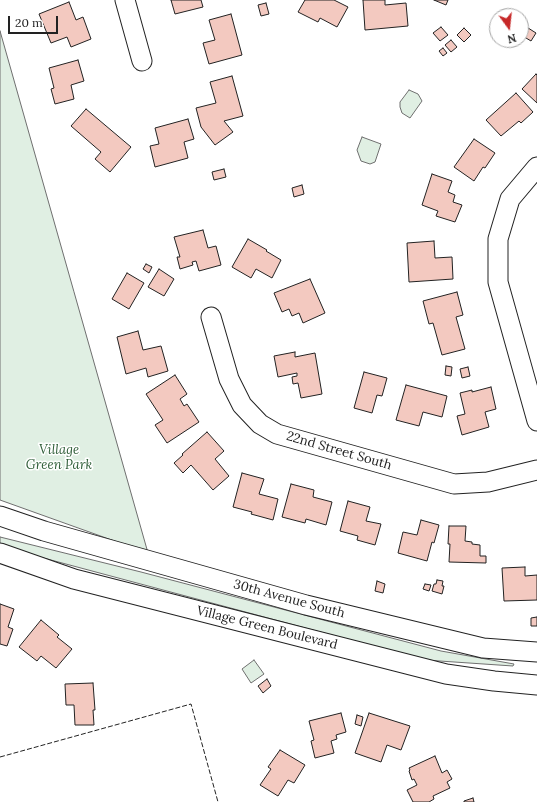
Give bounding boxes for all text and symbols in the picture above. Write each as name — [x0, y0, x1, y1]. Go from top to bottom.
scale bar — [10, 8, 60, 34]
north arrow — [489, 8, 529, 48]
text: 20 m — [15, 15, 43, 30]
text: N — [506, 31, 518, 46]
street label: 22nd Street South — [285, 428, 393, 474]
park label: Village Green Park — [26, 442, 92, 473]
street label: 30th Avenue South — [232, 577, 346, 621]
street label: Village Green Boulevard — [195, 603, 339, 653]

